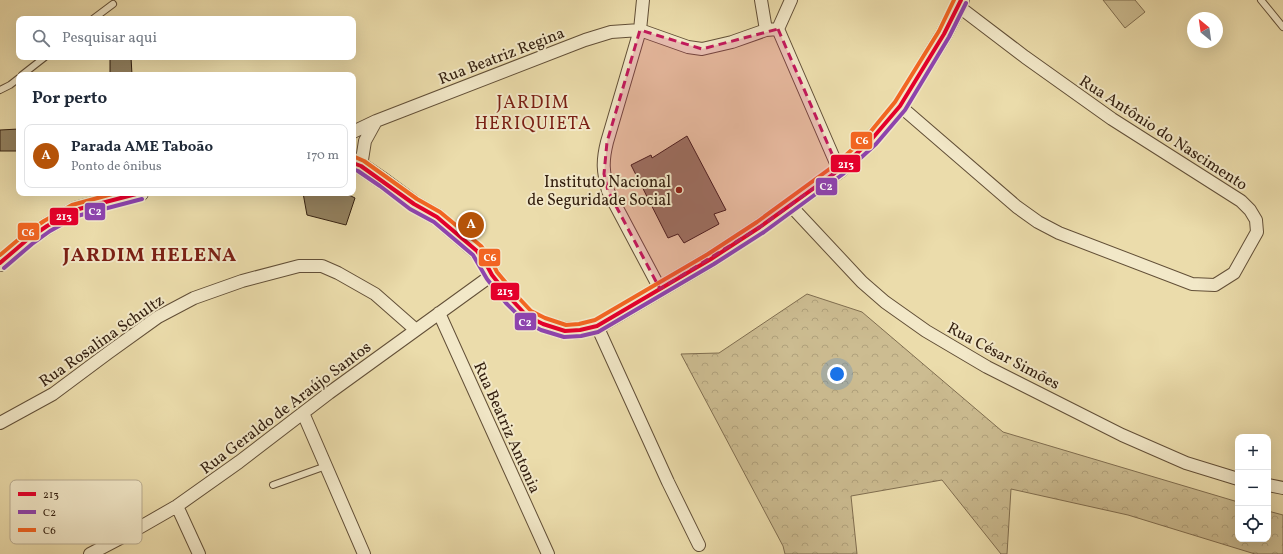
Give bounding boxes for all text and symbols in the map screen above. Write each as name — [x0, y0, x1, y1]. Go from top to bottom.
north arrow — [1187, 12, 1223, 48]
search box — [16, 16, 356, 60]
street label: Rua Beatriz Regina — [435, 23, 568, 91]
icon: search — [30, 27, 52, 49]
text: Pesquisar aqui — [62, 28, 157, 49]
street label: Rua Antônio do Nascimento — [1074, 71, 1251, 196]
text: Por perto — [32, 87, 107, 110]
district label: JARDIM HERIQUIETA — [474, 91, 592, 137]
line badge: C6 — [850, 131, 873, 150]
text: C6 — [855, 134, 869, 149]
text: Parada AME Taboão — [71, 137, 213, 158]
text: A — [41, 147, 51, 165]
text: 170 m — [306, 147, 339, 165]
line badge: 213 — [830, 154, 861, 173]
text: Ponto de ônibus — [71, 158, 162, 176]
text: 213 — [838, 158, 854, 173]
place label: Instituto Nacional de Seguridade Social — [527, 172, 671, 212]
line badge: C2 — [815, 177, 838, 196]
text: C2 — [820, 180, 833, 195]
marker: Instituto Nacional de Seguridade Social — [674, 185, 684, 195]
line badge: C2 — [84, 202, 106, 221]
text: C2 — [89, 205, 102, 220]
line badge: 213 — [49, 207, 79, 226]
text: 213 — [56, 210, 72, 225]
pin: A — [458, 210, 484, 240]
line badge: C6 — [17, 222, 40, 241]
text: C6 — [21, 226, 35, 241]
district label: JARDIM HELENA — [62, 242, 237, 270]
line badge: C6 — [478, 248, 501, 267]
text: C6 — [483, 251, 497, 266]
line badge: 213 — [490, 282, 520, 301]
text: 213 — [497, 285, 513, 300]
street label: Rua Rosalina Schultz — [35, 290, 169, 393]
line badge: C2 — [514, 312, 537, 331]
text: C2 — [519, 316, 532, 331]
street label: Rua César Simões — [943, 318, 1063, 396]
street label: Rua Geraldo de Araújo Santos — [196, 337, 376, 480]
street label: Rua Beatriz Antonia — [467, 359, 545, 497]
your location — [827, 364, 847, 384]
map controls — [1235, 434, 1271, 542]
button: + — [1235, 434, 1271, 470]
button: − — [1235, 470, 1271, 506]
legend — [10, 480, 142, 544]
text: 213 — [43, 488, 59, 503]
text: C2 — [43, 506, 56, 521]
button: locate — [1235, 506, 1271, 542]
text: C6 — [43, 524, 56, 539]

